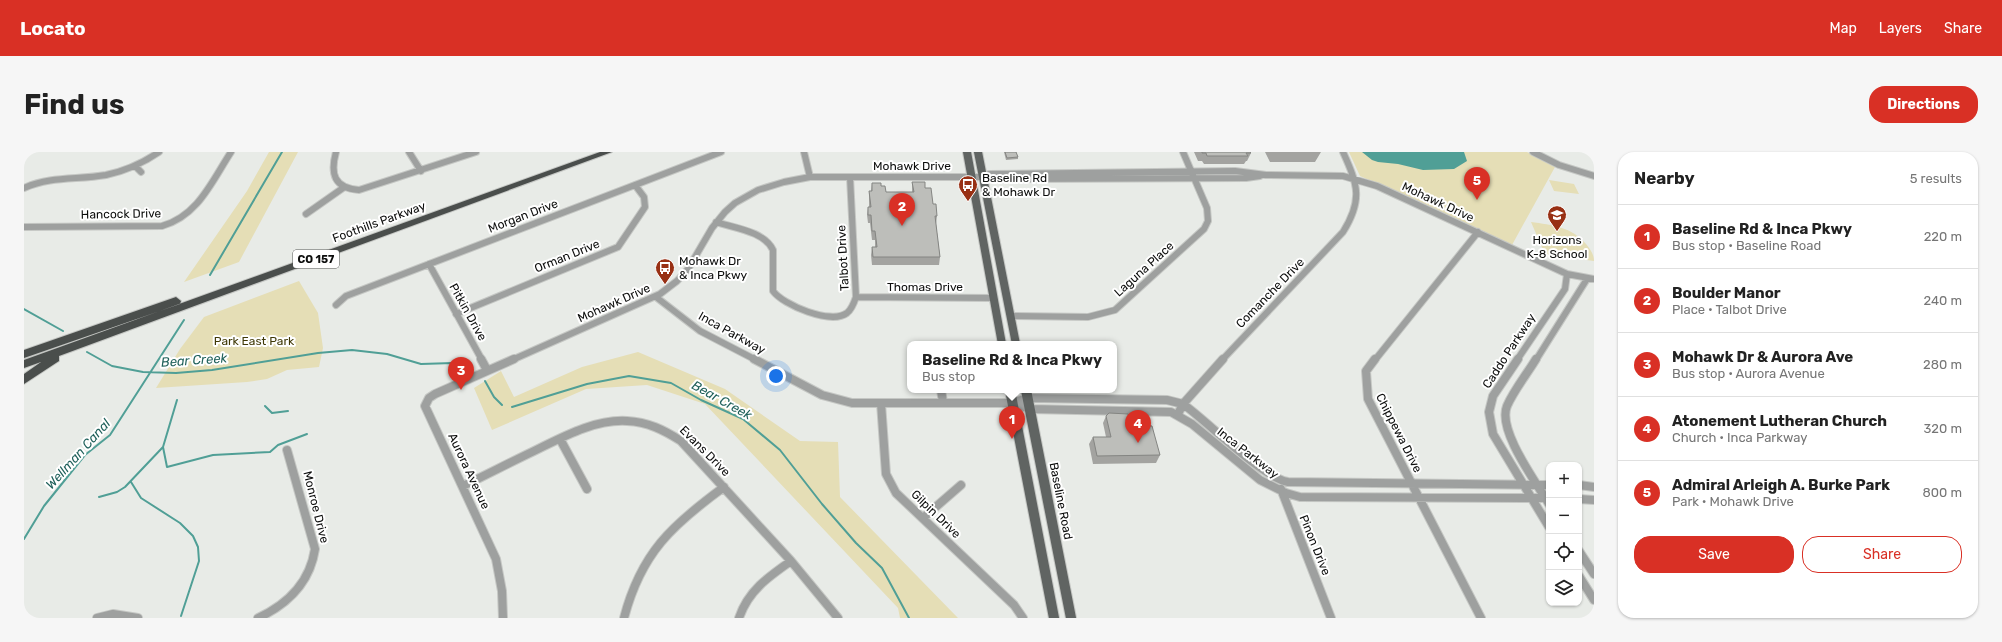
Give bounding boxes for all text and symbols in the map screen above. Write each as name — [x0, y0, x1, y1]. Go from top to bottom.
text: Locato — [20, 17, 86, 40]
text: Map — [1830, 20, 1857, 37]
text: Layers — [1879, 20, 1922, 37]
text: Share — [1944, 20, 1982, 37]
button: Directions — [1869, 86, 1978, 123]
text: Find us — [24, 88, 124, 121]
street label: Mohawk Drive — [873, 159, 951, 173]
pin: 5 — [1464, 167, 1490, 200]
text: Nearby — [1634, 168, 1695, 188]
place label: Baseline Rd & Mohawk Dr — [982, 171, 1055, 199]
text: 5 results — [1910, 171, 1962, 186]
bus stop icon: Baseline Rd & Mohawk Dr — [957, 174, 979, 202]
street label: Mohawk Drive — [1400, 179, 1476, 225]
pin: 2 — [889, 193, 915, 226]
street label: Morgan Drive — [486, 196, 560, 236]
street label: Foothills Parkway — [331, 199, 428, 245]
school or university icon: Horizons K-8 School — [1546, 204, 1568, 232]
street label: Hancock Drive — [81, 206, 162, 222]
text: Baseline Rd & Inca Pkwy — [1672, 220, 1852, 238]
street label: Talbot Drive — [834, 224, 852, 291]
text: 1 — [1644, 229, 1650, 244]
text: 220 m — [1924, 229, 1962, 244]
place label: Horizons K-8 School — [1527, 233, 1588, 261]
street label: Orman Drive — [532, 236, 602, 275]
street label: Laguna Place — [1111, 238, 1177, 299]
text: Bus stop · Baseline Road — [1672, 238, 1821, 253]
road number: CO 157 — [293, 250, 339, 268]
place label: Mohawk Dr & Inca Pkwy — [679, 254, 748, 282]
street label: Comanche Drive — [1233, 255, 1307, 331]
bus stop icon: Mohawk Dr & Inca Pkwy — [654, 257, 676, 285]
street label: Thomas Drive — [887, 280, 963, 294]
street label: Pitkin Drive — [446, 281, 490, 343]
street label: Mohawk Drive — [576, 281, 653, 325]
text: Boulder Manor — [1672, 284, 1781, 302]
text: 2 — [1643, 293, 1651, 308]
text: 240 m — [1923, 293, 1962, 308]
text: Place · Talbot Drive — [1672, 302, 1787, 317]
street label: Inca Parkway — [696, 309, 768, 357]
street label: Caddo Parkway — [1480, 311, 1539, 391]
park label: Park East Park — [214, 334, 295, 348]
popup — [907, 341, 1117, 393]
text: Mohawk Dr & Aurora Ave — [1672, 348, 1853, 366]
water label: Bear Creek — [160, 350, 228, 370]
text: Baseline Rd & Inca Pkwy — [922, 351, 1102, 369]
pin: 3 — [448, 357, 474, 390]
text: 3 — [1643, 357, 1651, 372]
text: 280 m — [1923, 357, 1962, 372]
your location — [766, 366, 786, 386]
text: Bus stop · Aurora Avenue — [1672, 366, 1825, 381]
text: Bus stop — [922, 369, 975, 384]
water label: Bear Creek — [689, 377, 755, 423]
street label: Chippewa Drive — [1373, 391, 1425, 475]
pin: 1 — [999, 406, 1025, 439]
pin: 4 — [1125, 410, 1151, 443]
text: Atonement Lutheran Church — [1672, 412, 1887, 430]
water label: Wellman Canal — [43, 415, 114, 492]
text: 4 — [1643, 421, 1651, 436]
text: 320 m — [1924, 421, 1962, 436]
street label: Evans Drive — [677, 423, 733, 479]
street label: Inca Parkway — [1214, 425, 1282, 482]
text: Church · Inca Parkway — [1672, 430, 1807, 445]
street label: Aurora Avenue — [445, 431, 493, 511]
street label: Baseline Road — [1047, 461, 1075, 541]
map controls — [1546, 462, 1582, 606]
button: + — [1546, 462, 1582, 498]
street label: Monroe Drive — [300, 470, 332, 545]
text: Admiral Arleigh A. Burke Park — [1672, 476, 1890, 494]
text: 5 — [1643, 485, 1651, 500]
text: 800 m — [1922, 485, 1962, 500]
street label: Gilpin Drive — [908, 487, 964, 541]
text: Park · Mohawk Drive — [1672, 494, 1794, 509]
button: − — [1546, 498, 1582, 534]
street label: Pinon Drive — [1297, 513, 1334, 577]
button: locate — [1546, 534, 1582, 570]
button: Save — [1634, 536, 1794, 573]
button: Share — [1802, 536, 1962, 573]
button: layers — [1546, 570, 1582, 606]

